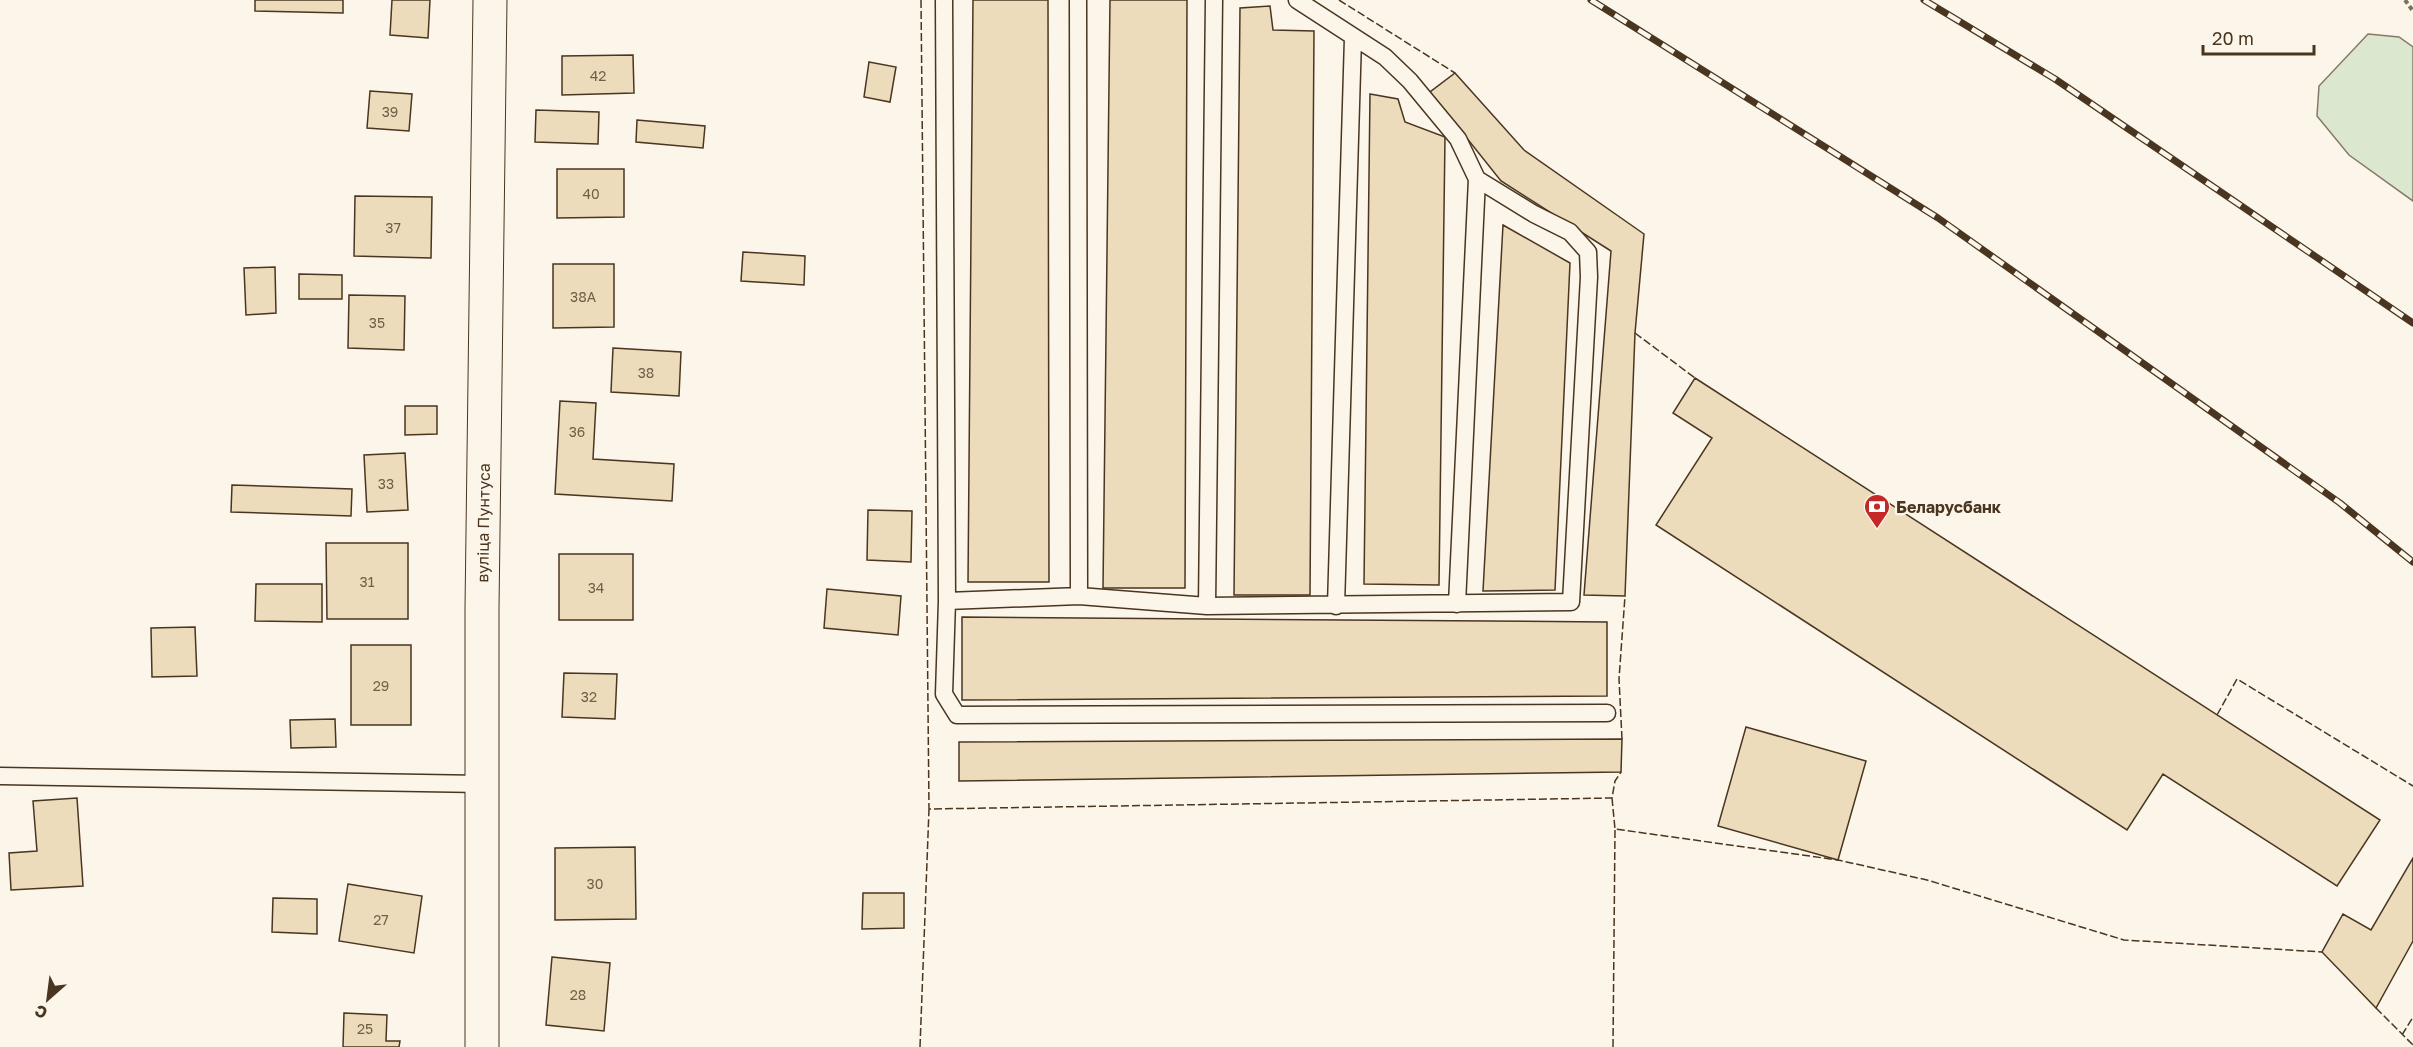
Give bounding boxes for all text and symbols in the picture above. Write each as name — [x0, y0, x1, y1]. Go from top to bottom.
scale bar — [2203, 18, 2314, 56]
text: 20 m — [2212, 27, 2254, 49]
house number: 42 — [590, 67, 606, 84]
house number: 39 — [382, 103, 398, 120]
house number: 40 — [582, 185, 600, 202]
house number: 37 — [385, 219, 401, 236]
house number: 38А — [570, 288, 597, 305]
house number: 35 — [369, 314, 385, 331]
house number: 38 — [638, 364, 654, 381]
house number: 36 — [569, 423, 585, 440]
street label: вуліца Пунтуса — [472, 463, 494, 583]
house number: 33 — [378, 475, 394, 492]
bank icon: Беларусбанк — [1862, 492, 1892, 530]
place label: Беларусбанк — [1896, 497, 2002, 517]
house number: 31 — [360, 573, 375, 590]
house number: 34 — [588, 579, 604, 596]
house number: 29 — [373, 677, 389, 694]
house number: 32 — [581, 688, 597, 705]
house number: 30 — [587, 875, 603, 892]
house number: 27 — [373, 911, 389, 928]
north arrow — [18, 969, 78, 1029]
house number: 28 — [570, 986, 586, 1003]
text: С — [31, 1001, 51, 1024]
house number: 25 — [357, 1020, 373, 1037]

